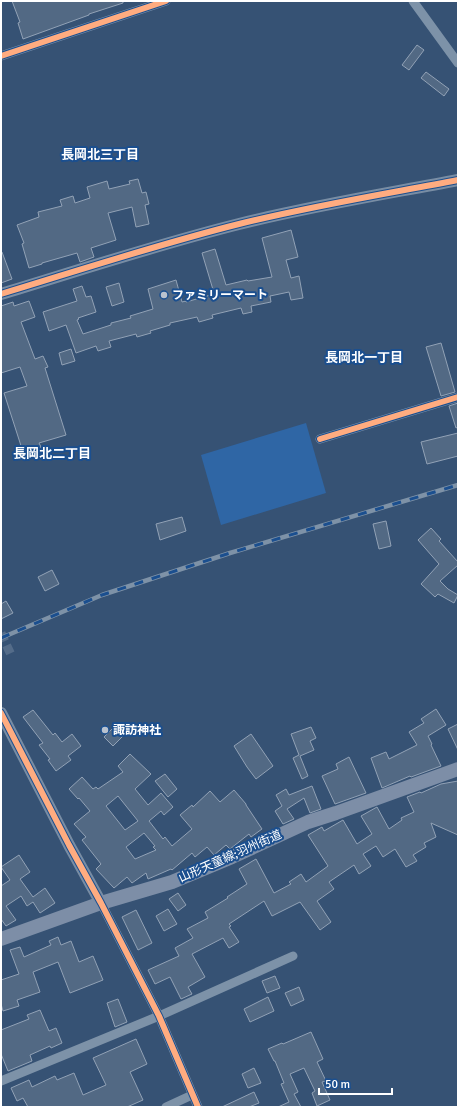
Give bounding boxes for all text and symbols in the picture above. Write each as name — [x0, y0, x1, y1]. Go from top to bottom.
district label: 長岡北三丁目 — [61, 147, 139, 163]
place label: ファミリーマート — [172, 288, 268, 303]
marker: ファミリーマート — [159, 290, 169, 300]
district label: 長岡北一丁目 — [325, 350, 403, 366]
district label: 長岡北二丁目 — [13, 446, 91, 462]
place label: 諏訪神社 — [113, 723, 161, 738]
marker: 諏訪神社 — [100, 725, 110, 735]
street label: 山形天童線;羽州街道 — [176, 827, 284, 886]
scale bar — [319, 1070, 392, 1096]
text: 50 m — [325, 1077, 350, 1092]

